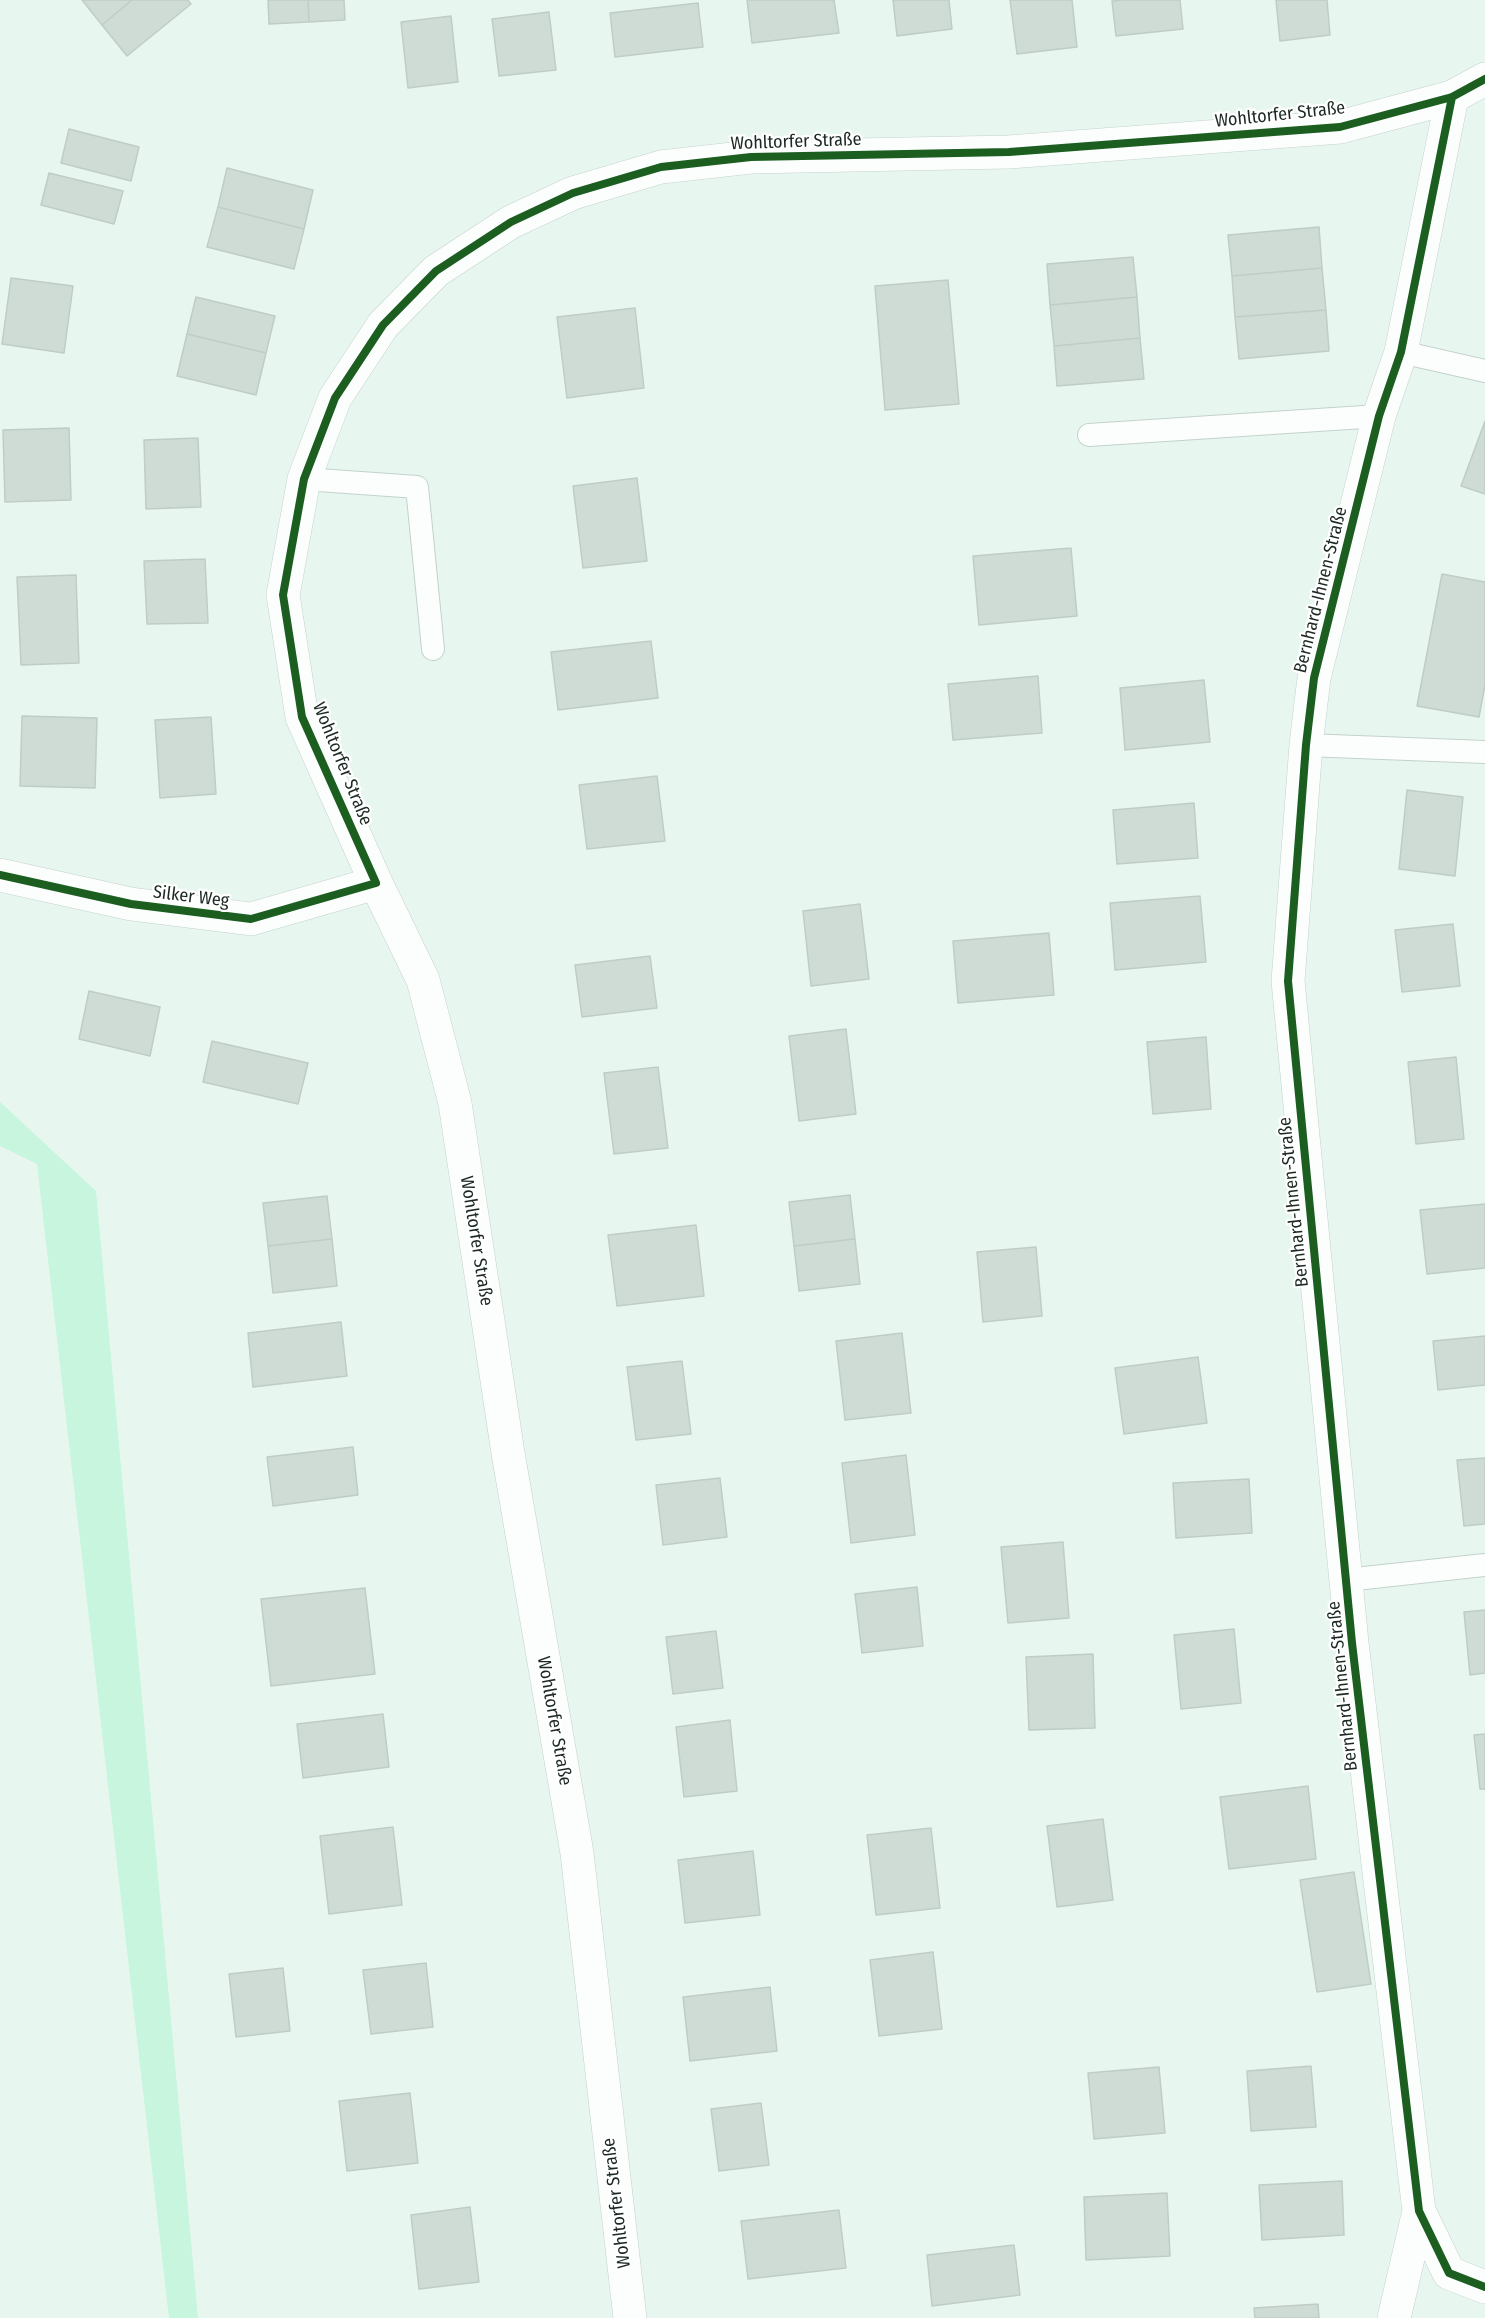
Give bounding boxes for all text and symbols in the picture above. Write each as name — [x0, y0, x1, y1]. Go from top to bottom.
street label: Wohltorfer Straße — [1214, 97, 1346, 133]
street label: Wohltorfer Straße — [730, 129, 862, 155]
street label: Bernhard-Ihnen-Straße — [1290, 505, 1352, 675]
street label: Wohltorfer Straße — [307, 699, 377, 829]
street label: Silker Weg — [152, 882, 230, 912]
street label: Bernhard-Ihnen-Straße — [1274, 1116, 1314, 1288]
street label: Wohltorfer Straße — [455, 1175, 497, 1307]
street label: Bernhard-Ihnen-Straße — [1323, 1600, 1363, 1772]
street label: Wohltorfer Straße — [532, 1655, 576, 1787]
street label: Wohltorfer Straße — [598, 2137, 636, 2269]

